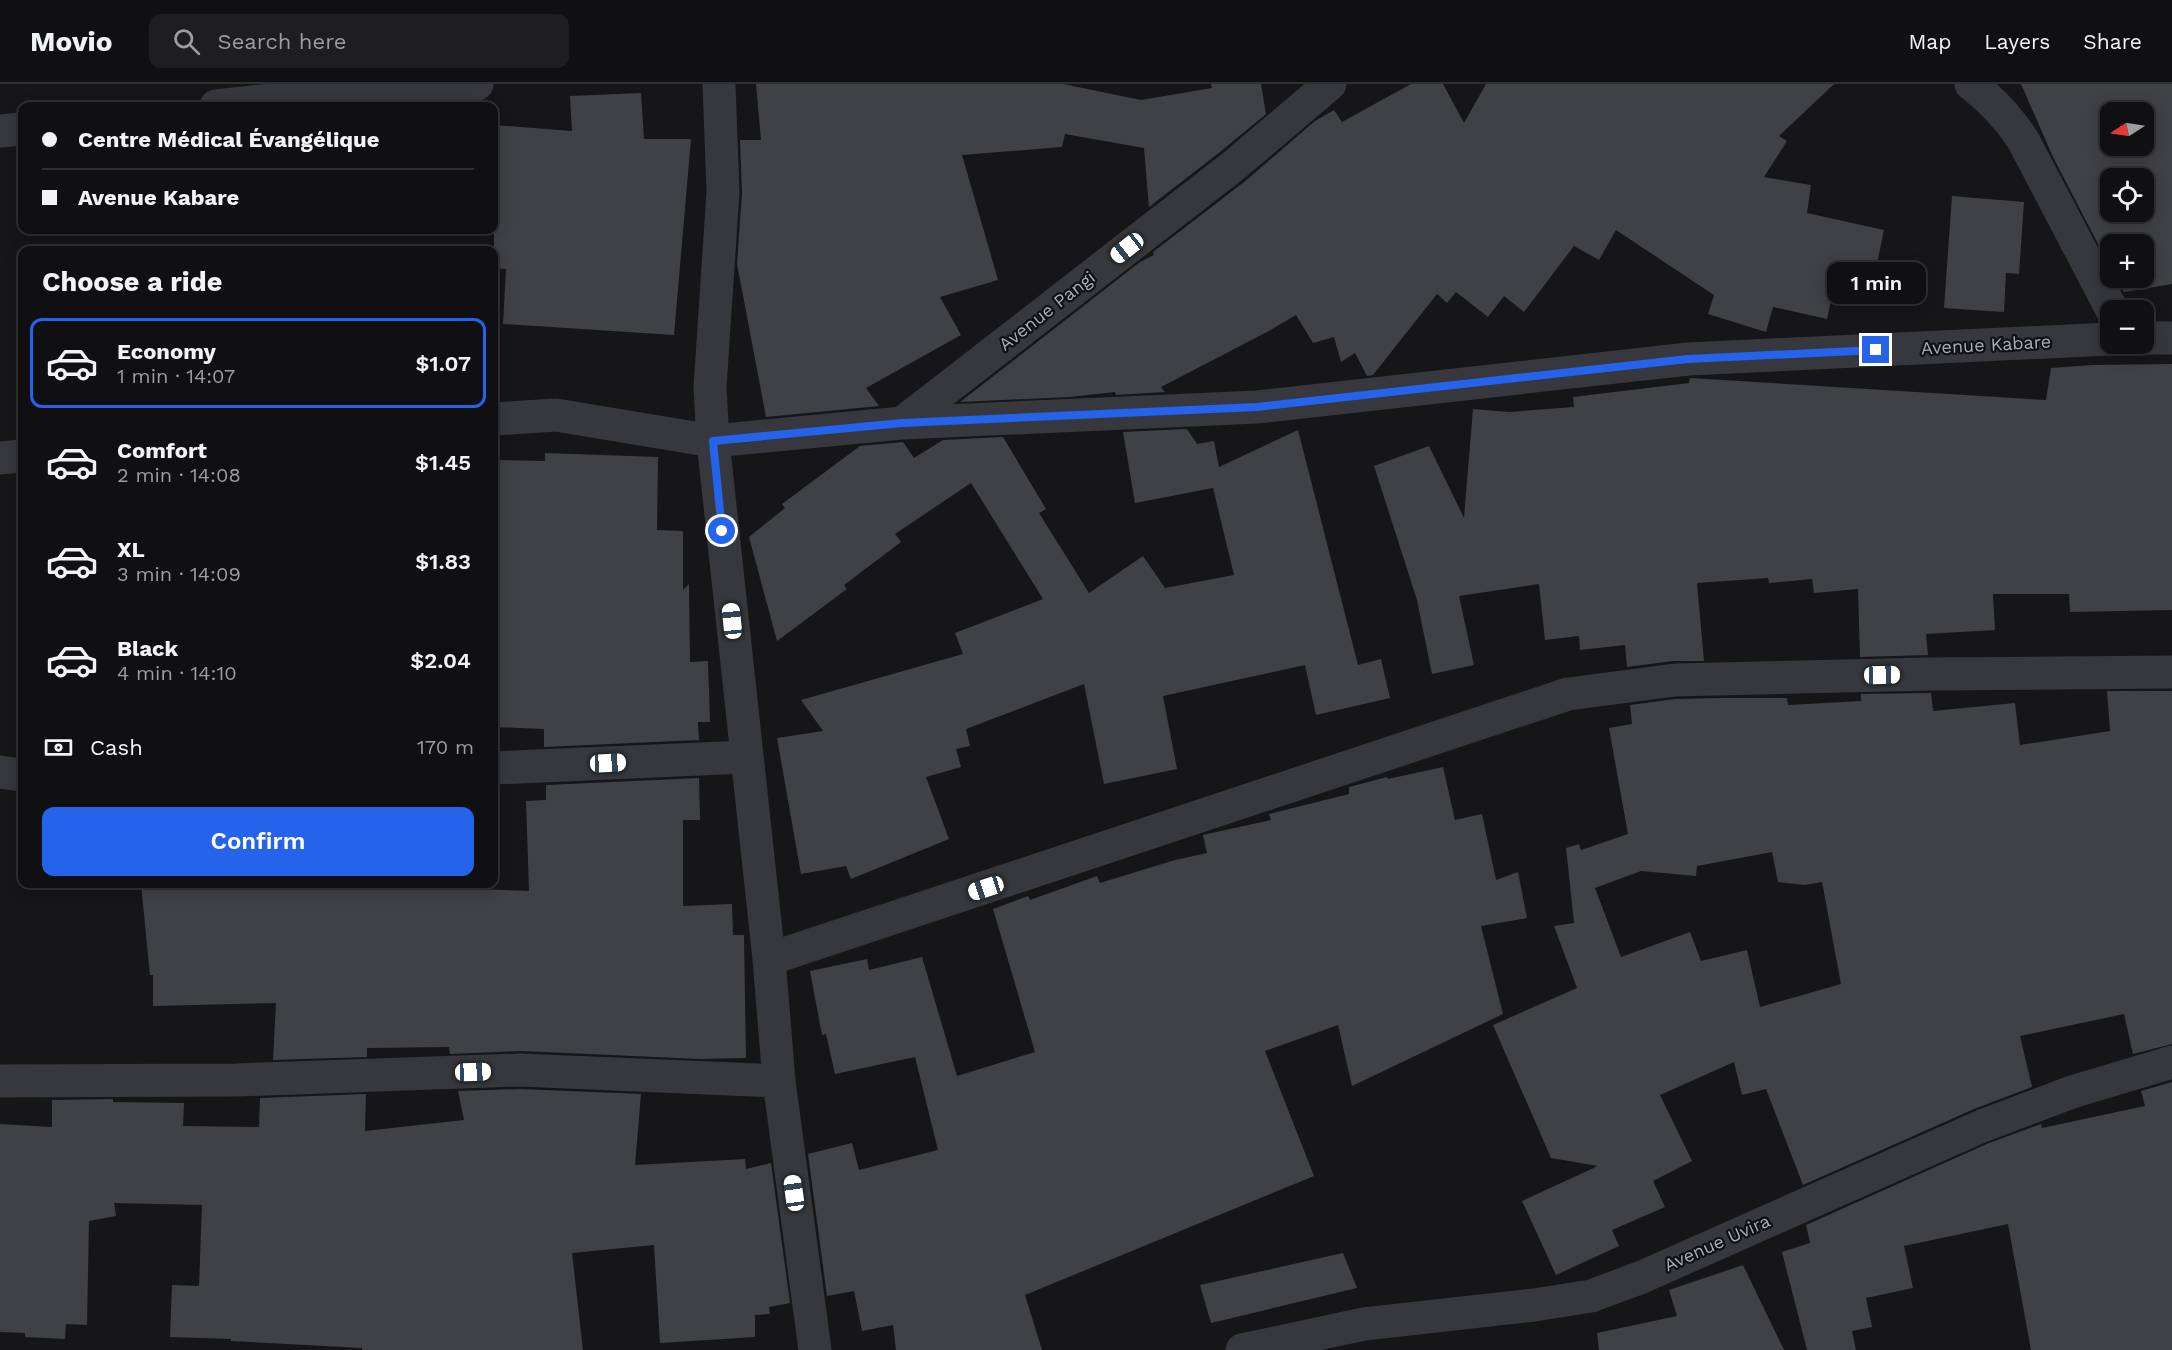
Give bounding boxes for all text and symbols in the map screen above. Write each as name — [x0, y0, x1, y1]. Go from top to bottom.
search box — [149, 14, 569, 68]
text: Movio — [30, 25, 113, 58]
icon: search — [170, 25, 203, 58]
text: Search here — [218, 29, 347, 54]
text: Map — [1908, 29, 1951, 54]
text: Layers — [1984, 29, 2050, 54]
text: Share — [2083, 29, 2142, 54]
north arrow — [2100, 102, 2154, 156]
map controls — [2100, 102, 2154, 354]
text: Centre Médical Évangélique — [78, 127, 379, 152]
button: locate — [2100, 168, 2154, 222]
text: Avenue Kabare — [78, 185, 239, 210]
car — [1107, 230, 1147, 266]
button: + — [2100, 234, 2154, 288]
callout: 1 min — [1826, 263, 1926, 305]
text: Choose a ride — [42, 266, 222, 298]
street label: Avenue Pangi — [994, 266, 1099, 355]
text: 1 min — [1851, 271, 1902, 295]
button: − — [2100, 300, 2154, 354]
street label: Avenue Kabare — [1920, 331, 2052, 358]
icon: car — [45, 336, 99, 390]
route end — [1862, 336, 1889, 363]
text: Economy — [117, 339, 216, 364]
text: $1.07 — [416, 351, 471, 376]
text: 1 min · 14:07 — [117, 364, 235, 388]
icon: car — [45, 435, 99, 489]
text: Comfort — [117, 438, 207, 463]
text: $1.45 — [415, 450, 471, 475]
text: 2 min · 14:08 — [117, 463, 241, 487]
route start — [708, 517, 735, 544]
icon: car — [45, 534, 99, 588]
text: XL — [117, 537, 145, 562]
text: $1.83 — [415, 549, 471, 574]
text: 3 min · 14:09 — [117, 562, 241, 586]
car — [721, 602, 743, 640]
icon: car — [45, 633, 99, 687]
text: Black — [117, 636, 178, 661]
text: $2.04 — [410, 648, 471, 673]
text: 4 min · 14:10 — [117, 661, 237, 685]
car — [1864, 666, 1900, 684]
icon: cash — [42, 731, 75, 764]
text: Cash — [90, 735, 143, 760]
text: 170 m — [417, 735, 474, 759]
car — [590, 753, 626, 773]
button: Confirm — [42, 807, 474, 876]
car — [966, 874, 1006, 902]
car — [455, 1062, 491, 1082]
car — [783, 1174, 805, 1212]
street label: Avenue Uvira — [1660, 1210, 1773, 1275]

